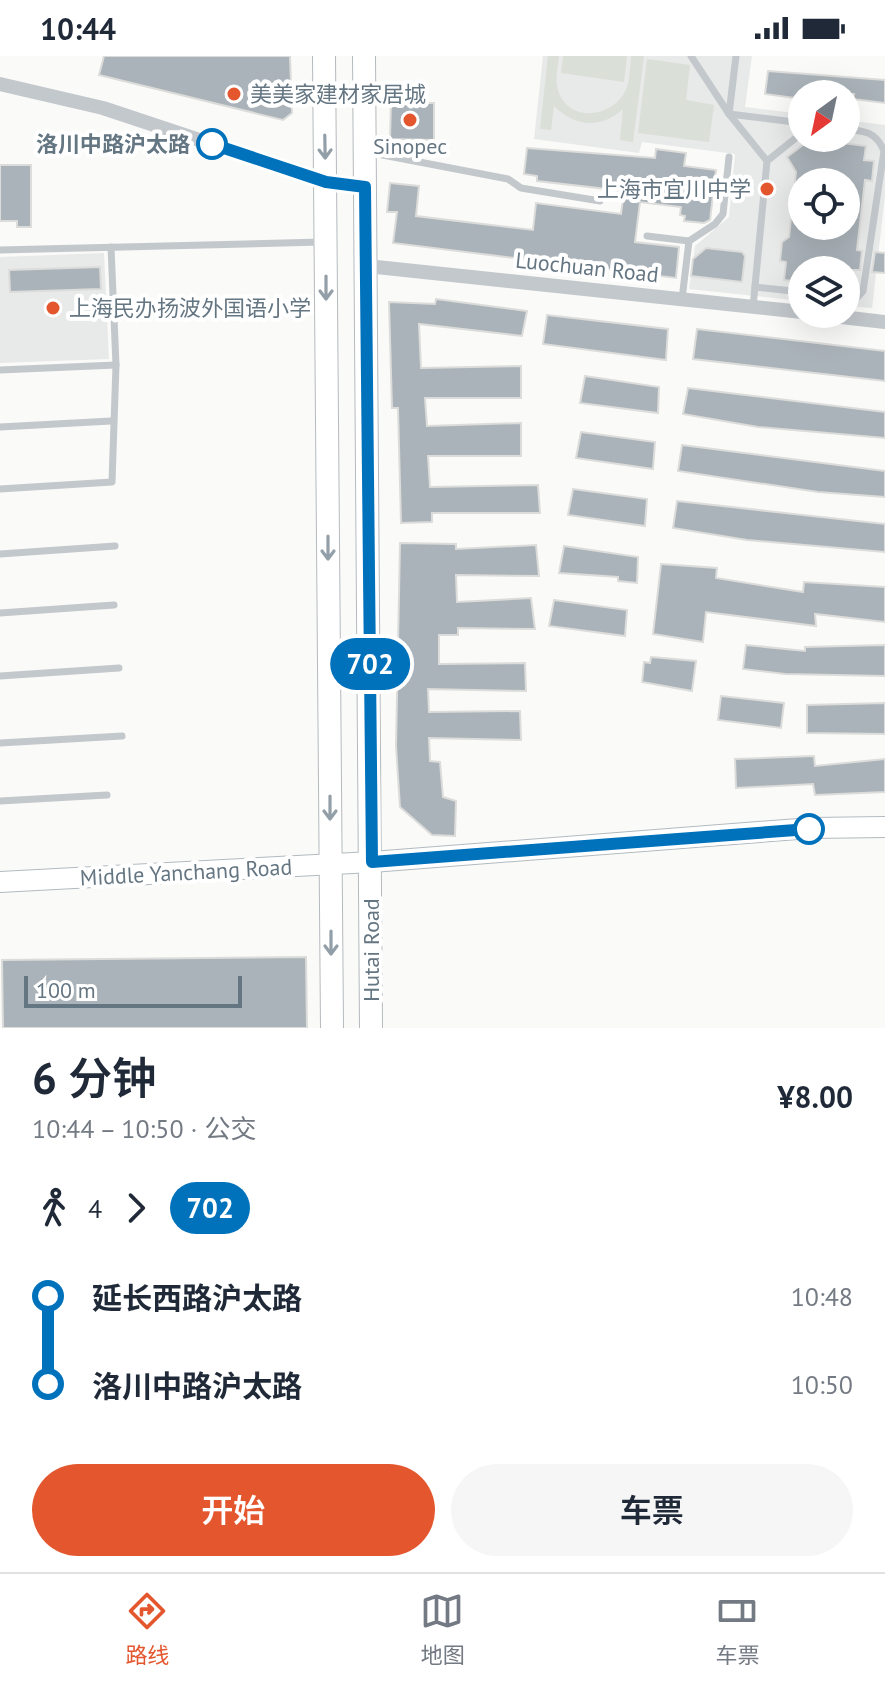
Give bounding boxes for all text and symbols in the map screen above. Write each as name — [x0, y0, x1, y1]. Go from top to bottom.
text: 10:44 — [40, 9, 116, 48]
place label: 美美家建材家居城 — [250, 80, 426, 108]
north arrow — [788, 80, 860, 152]
map controls — [788, 80, 860, 328]
marker: 美美家建材家居城 — [225, 85, 243, 103]
marker: Sinopec — [401, 111, 419, 129]
marker: 洛川中路沪太路 — [197, 129, 227, 159]
place label: 洛川中路沪太路 — [36, 130, 190, 158]
place label: Sinopec — [373, 132, 447, 160]
one-way arrow — [318, 133, 333, 160]
button: locate — [788, 168, 860, 240]
place label: 上海市宜川中学 — [597, 175, 751, 203]
marker: 上海市宜川中学 — [758, 180, 776, 198]
street label: Luochuan Road — [514, 246, 660, 288]
button: layers — [788, 256, 860, 328]
one-way arrow — [318, 274, 334, 301]
place label: 上海民办扬波外国语小学 — [69, 294, 311, 322]
marker: 上海民办扬波外国语小学 — [44, 299, 62, 317]
one-way arrow — [320, 534, 336, 561]
line badge: 702 — [324, 638, 416, 690]
text: 702 — [346, 645, 394, 682]
one-way arrow — [322, 794, 338, 821]
unlabelled marker — [794, 814, 824, 844]
street label: Middle Yanchang Road — [79, 852, 293, 892]
street label: Hutai Road — [357, 898, 385, 1002]
one-way arrow — [323, 929, 339, 956]
scale bar — [24, 972, 242, 1008]
text: 100 m — [36, 976, 96, 1004]
text: 6 分钟 — [32, 1049, 156, 1106]
text: ¥8.00 — [778, 1077, 853, 1116]
text: 10:44 – 10:50 · 公交 — [32, 1112, 256, 1145]
icon: walk — [32, 1186, 76, 1230]
icon: forward — [114, 1186, 158, 1230]
text: 702 — [186, 1189, 234, 1226]
text: 4 — [88, 1192, 102, 1225]
text: 延长西路沪太路 — [92, 1278, 302, 1317]
text: 10:48 — [791, 1280, 853, 1313]
text: 洛川中路沪太路 — [92, 1366, 302, 1405]
text: 10:50 — [791, 1368, 853, 1401]
button: 开始 — [32, 1464, 435, 1556]
button: 车票 — [451, 1464, 853, 1556]
tab: 路线 — [125, 1589, 170, 1669]
tab: 地图 — [420, 1589, 465, 1669]
tab: 车票 — [715, 1589, 760, 1669]

